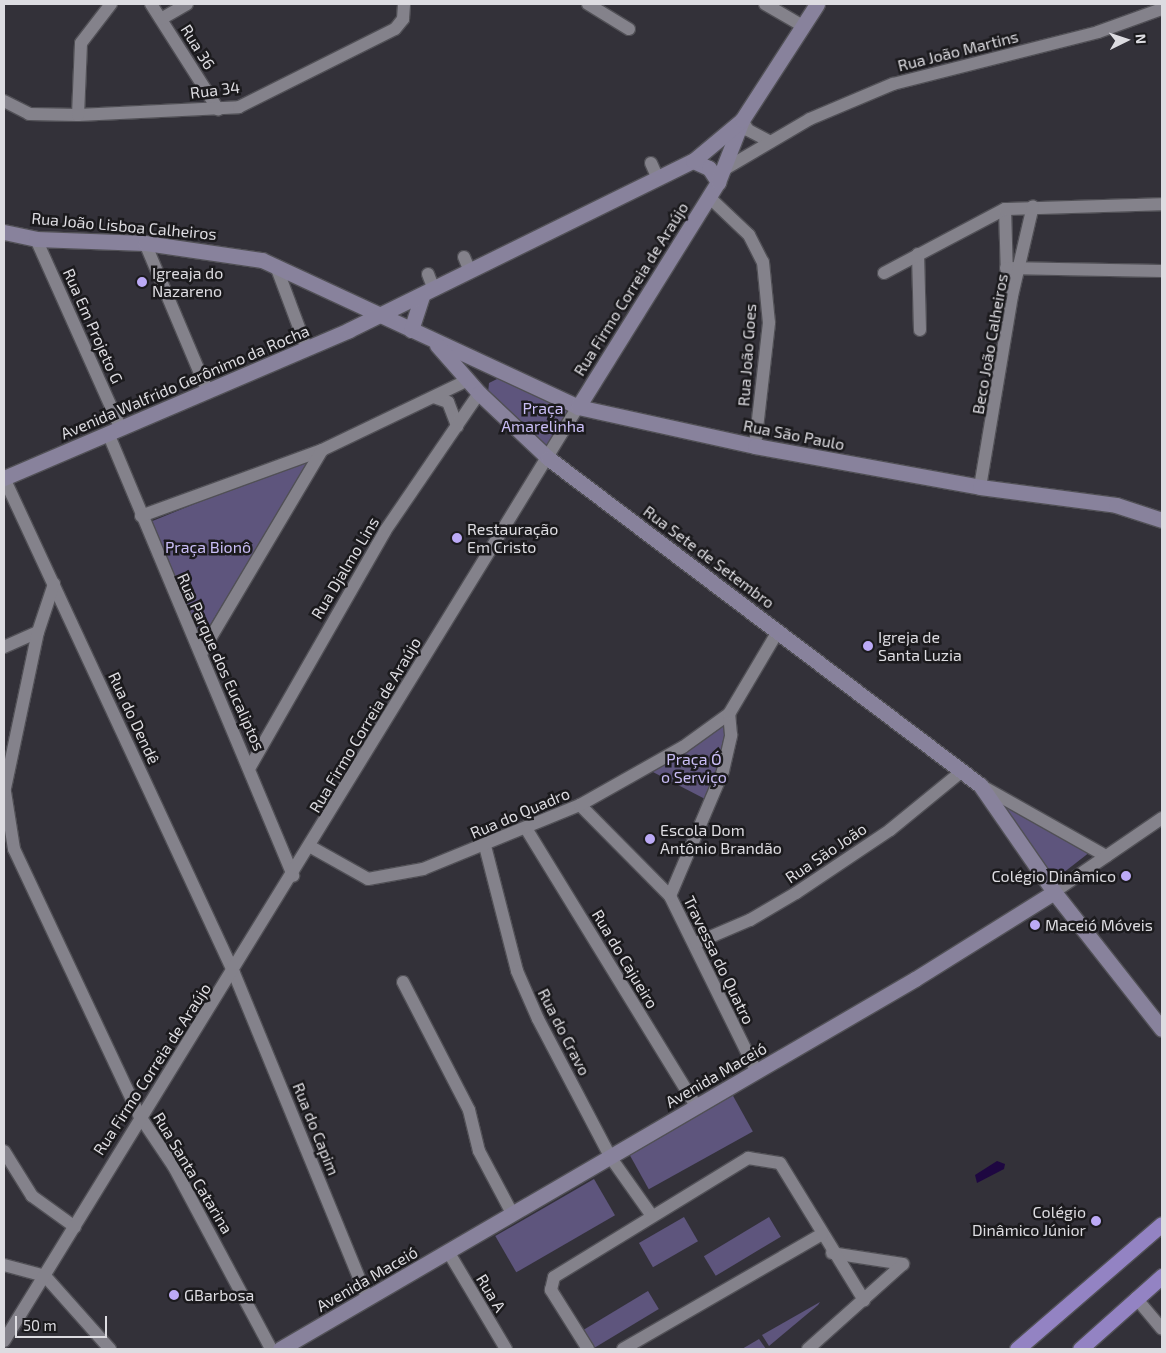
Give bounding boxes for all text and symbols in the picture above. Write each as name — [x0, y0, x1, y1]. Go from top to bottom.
north arrow — [1101, 15, 1151, 65]
street label: Rua 36 — [177, 21, 219, 73]
street label: Rua João Martins — [895, 27, 1021, 75]
text: N — [1133, 33, 1150, 45]
street label: Rua 34 — [189, 77, 241, 103]
street label: Rua Firmo Correia de Araújo — [569, 198, 693, 380]
street label: Rua João Lisboa Calheiros — [30, 208, 218, 244]
place label: Igreaja do Nazareno — [152, 263, 223, 301]
street label: Rua Em Projeto G — [59, 265, 127, 387]
street label: Beco João Calheiros — [968, 272, 1012, 416]
marker: Igreaja do Nazareno — [136, 276, 148, 288]
street label: Rua João Goes — [734, 303, 760, 407]
street label: Avenida Walfrido Gerônimo da Rocha — [58, 321, 312, 443]
park label: Praça Amarelinha — [501, 398, 585, 436]
street label: Rua São Paulo — [742, 416, 846, 454]
street label: Rua Sete de Setembro — [640, 501, 778, 613]
street label: Rua Djalmo Lins — [307, 513, 383, 623]
place label: Restauração Em Cristo — [467, 519, 558, 557]
marker: Restauração Em Cristo — [451, 532, 463, 544]
park label: Praça Bionô — [165, 537, 251, 557]
street label: Rua Parque dos Eucaliptos — [173, 570, 269, 754]
place label: Igreja de Santa Luzia — [878, 627, 962, 665]
street label: Rua Firmo Correia de Araújo — [305, 634, 425, 816]
marker: Igreja de Santa Luzia — [862, 640, 874, 652]
street label: Rua do Dendê — [104, 669, 164, 767]
park label: Praça Ó o Serviço — [661, 749, 727, 787]
street label: Rua do Quadro — [467, 783, 573, 843]
street label: Rua São João — [782, 819, 870, 887]
place label: Escola Dom Antônio Brandão — [660, 820, 782, 858]
marker: Escola Dom Antônio Brandão — [644, 833, 656, 845]
place label: Colégio Dinâmico — [991, 866, 1116, 886]
marker: Colégio Dinâmico — [1120, 870, 1132, 882]
street label: Travessa do Quatro — [680, 893, 758, 1027]
street label: Rua do Cajueiro — [588, 906, 662, 1012]
place label: Maceió Móveis — [1045, 915, 1153, 935]
marker: Maceió Móveis — [1029, 919, 1041, 931]
street label: Rua Firmo Correia de Araújo — [89, 979, 215, 1159]
street label: Rua do Cravo — [534, 985, 594, 1079]
street label: Avenida Maceió — [662, 1038, 770, 1112]
street label: Rua do Capim — [289, 1080, 343, 1178]
street label: Rua Santa Catarina — [149, 1109, 237, 1237]
place label: Colégio Dinâmico Júnior — [972, 1202, 1086, 1240]
marker: Colégio Dinâmico Júnior — [1090, 1215, 1102, 1227]
street label: Avenida Maceió — [313, 1242, 421, 1316]
street label: Rua A — [472, 1270, 510, 1316]
place label: GBarbosa — [184, 1285, 254, 1305]
marker: GBarbosa — [168, 1289, 180, 1301]
scale bar — [18, 1306, 110, 1338]
text: 50 m — [23, 1316, 57, 1334]

